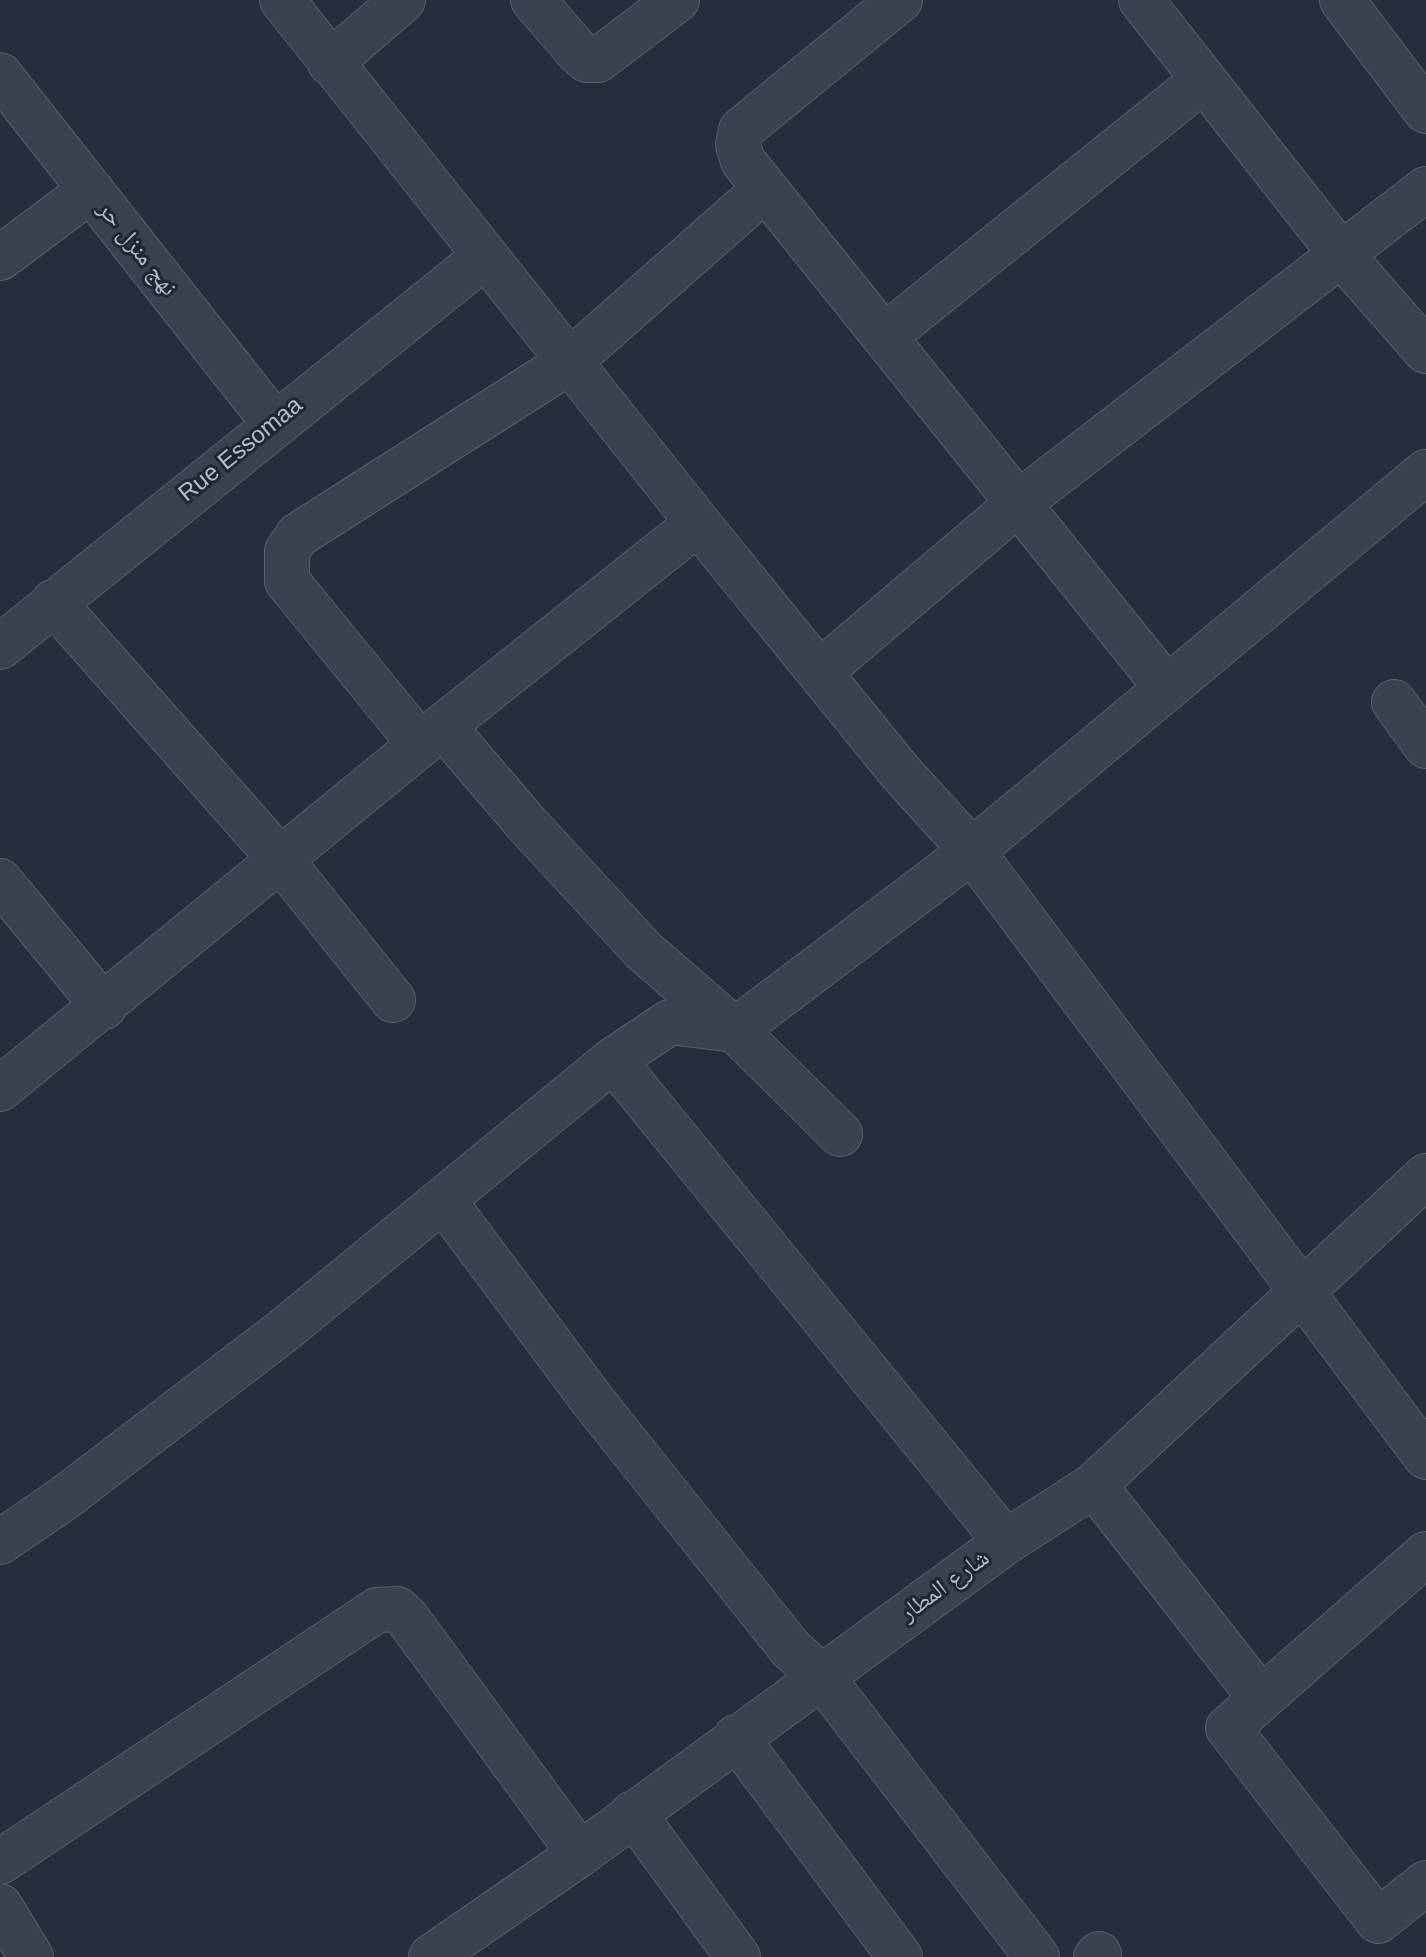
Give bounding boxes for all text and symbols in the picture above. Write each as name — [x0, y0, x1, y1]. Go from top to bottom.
street label: نهج منزل حر — [91, 196, 183, 302]
street label: Rue Essomaa — [173, 391, 309, 509]
street label: شارع المطار — [895, 1544, 995, 1628]

